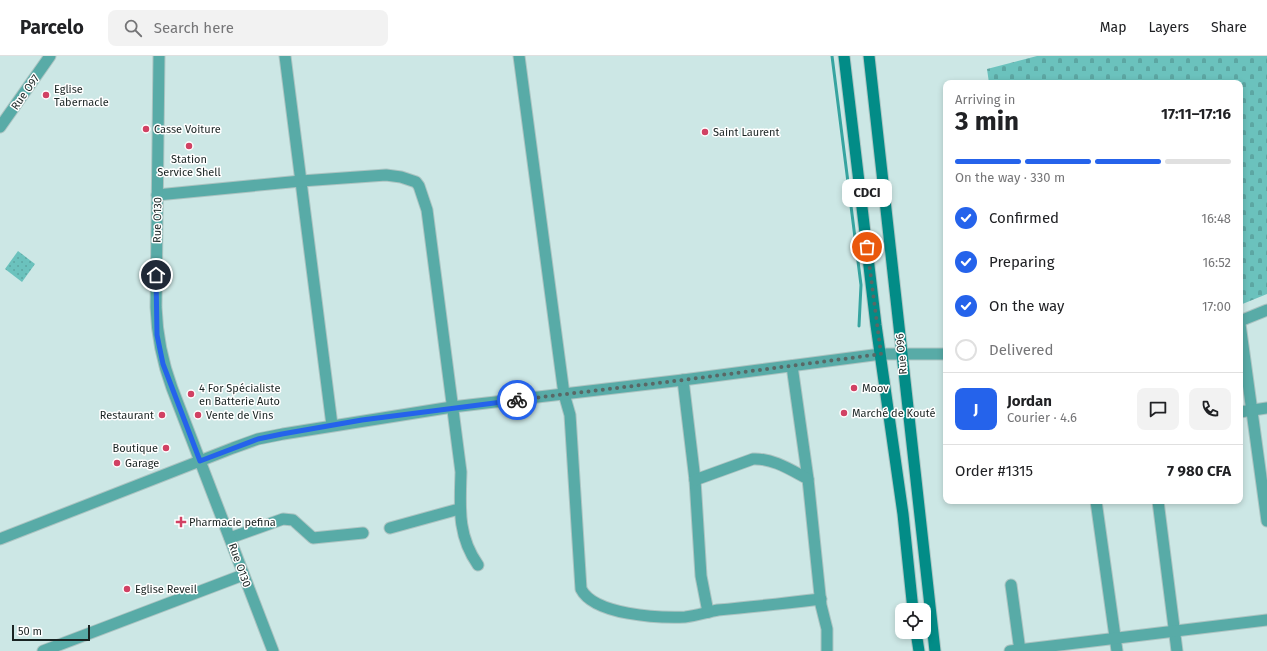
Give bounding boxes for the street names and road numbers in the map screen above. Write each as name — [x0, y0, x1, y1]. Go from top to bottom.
street label: Rue O97 — [9, 72, 42, 112]
street label: Rue O130 — [151, 197, 164, 243]
street label: Rue O96 — [893, 333, 910, 375]
street label: Rue O130 — [226, 541, 253, 589]

